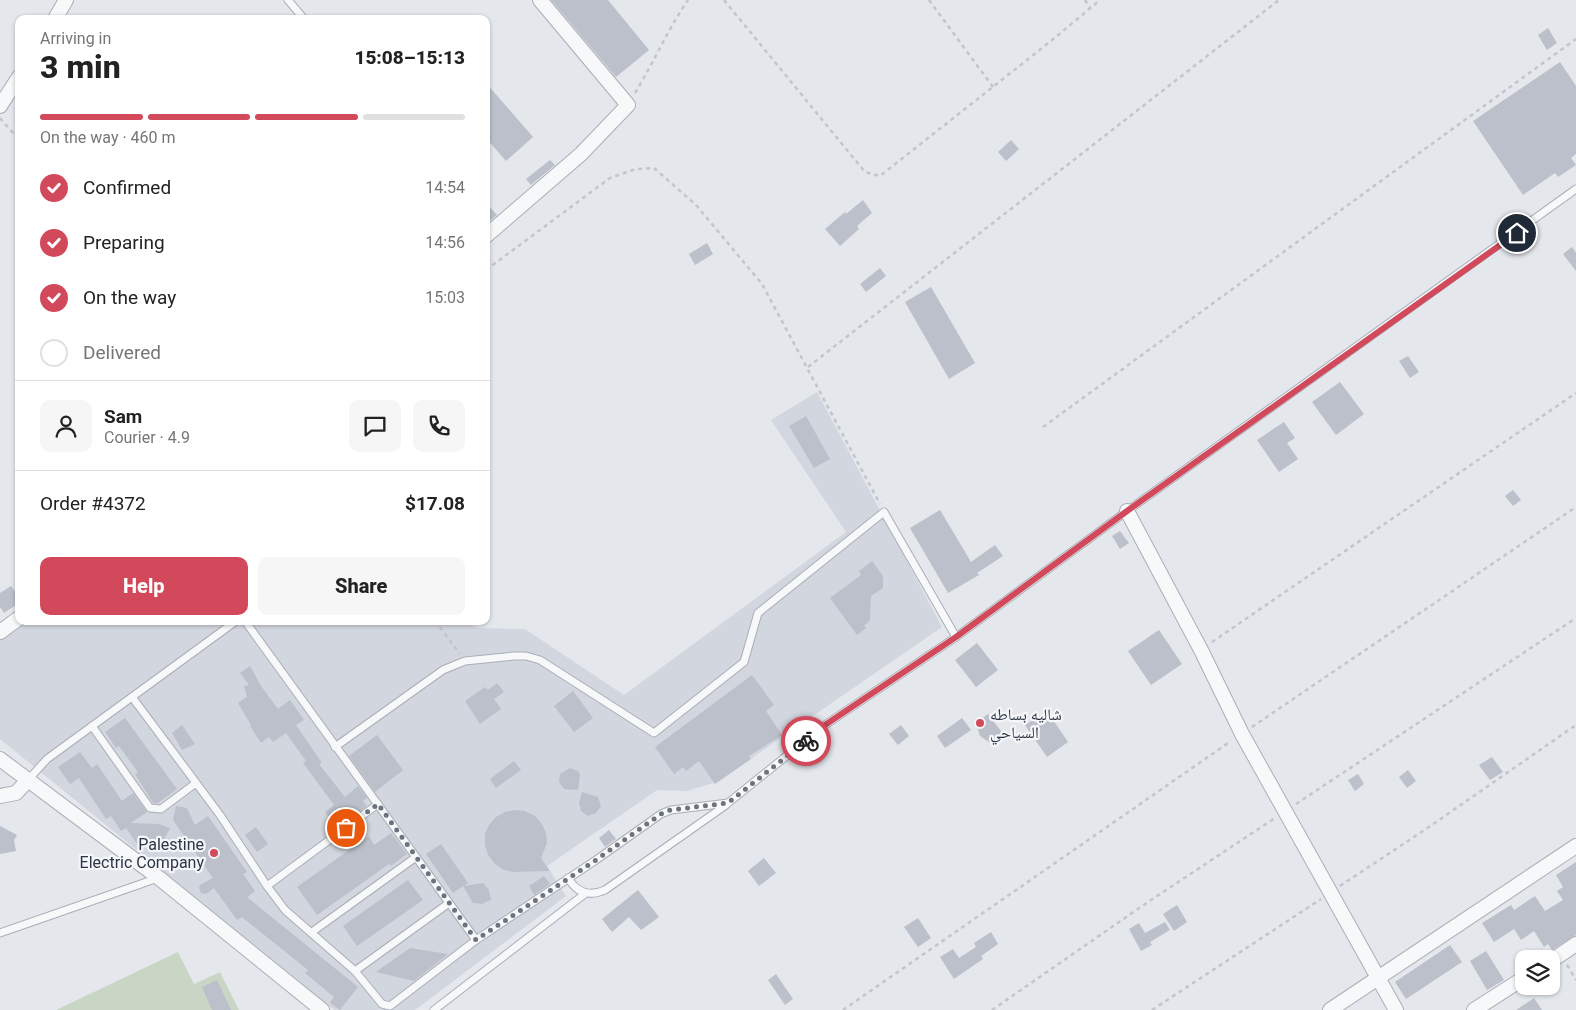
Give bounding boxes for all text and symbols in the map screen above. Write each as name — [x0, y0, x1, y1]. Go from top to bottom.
text: Arriving in — [40, 29, 111, 48]
text: 15:08–15:13 — [354, 46, 465, 69]
text: 3 min — [40, 48, 121, 86]
text: On the way · 460 m — [40, 128, 176, 147]
icon: check — [40, 174, 68, 202]
text: Confirmed — [83, 176, 171, 199]
text: 14:54 — [425, 178, 465, 197]
pin — [1496, 212, 1538, 254]
icon: home — [1503, 219, 1531, 247]
icon: check — [40, 229, 68, 257]
text: Preparing — [83, 231, 165, 254]
text: 14:56 — [425, 233, 465, 252]
icon: check — [40, 284, 68, 312]
text: On the way — [83, 286, 176, 309]
text: 15:03 — [425, 288, 465, 307]
text: Delivered — [83, 341, 161, 364]
button: person — [40, 400, 92, 452]
button: chat — [349, 400, 401, 452]
button: phone — [413, 400, 465, 452]
text: Sam — [104, 405, 142, 428]
text: Courier · 4.9 — [104, 428, 190, 447]
text: Order #4372 — [40, 492, 146, 515]
text: $17.08 — [405, 492, 465, 515]
button: Help — [40, 557, 248, 615]
button: Share — [258, 557, 465, 615]
place label: شاليه بساطه السياحي — [990, 705, 1062, 745]
courier — [781, 716, 831, 766]
marker: شاليه بساطه السياحي — [974, 717, 986, 729]
icon: bike — [792, 727, 820, 755]
pin — [325, 807, 367, 849]
icon: bag — [332, 814, 360, 842]
place label: Palestine Electric Company — [80, 835, 204, 872]
marker: Palestine Electric Company — [208, 847, 220, 859]
map controls — [1515, 950, 1560, 995]
button: layers — [1515, 950, 1560, 995]

